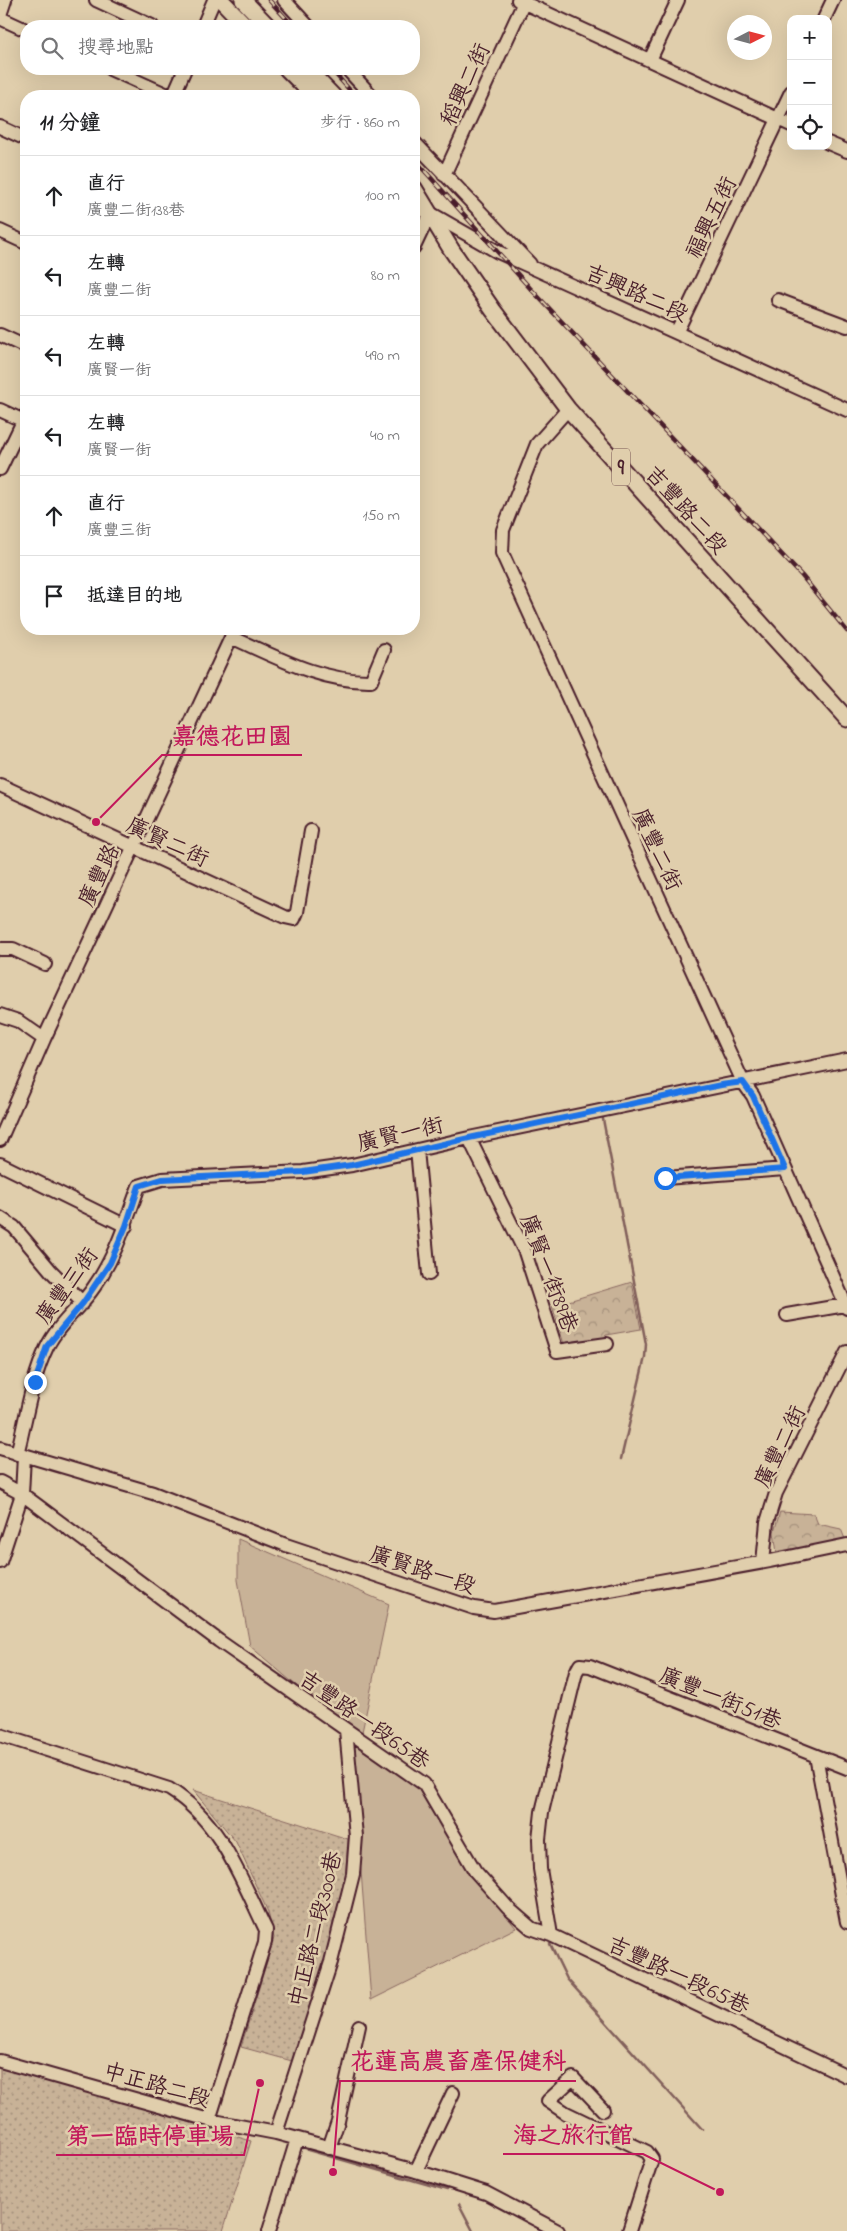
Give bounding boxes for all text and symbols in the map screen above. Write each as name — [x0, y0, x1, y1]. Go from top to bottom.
north arrow — [727, 15, 772, 60]
map controls — [787, 15, 832, 150]
button: + — [787, 15, 832, 60]
search box — [20, 20, 420, 75]
icon: search — [38, 34, 66, 62]
text: 搜尋地點 — [78, 35, 154, 62]
street label: 稻興二街 — [434, 39, 500, 132]
button: − — [787, 60, 832, 105]
button: locate — [787, 105, 832, 150]
text: 11 分鐘 — [40, 109, 101, 139]
text: 步行 · 860 m — [320, 111, 400, 135]
text: 直行 — [87, 171, 125, 198]
street label: 福興五街 — [679, 172, 746, 265]
icon: ahead — [40, 182, 68, 210]
text: 100 m — [365, 184, 400, 208]
text: 廣豐二街138巷 — [87, 199, 185, 223]
text: 左轉 — [87, 251, 125, 278]
street label: 吉興路二段 — [579, 258, 693, 332]
icon: left — [40, 262, 68, 290]
text: 80 m — [371, 264, 400, 288]
text: 廣豐二街 — [87, 279, 151, 303]
text: 左轉 — [87, 331, 125, 358]
icon: left — [40, 342, 68, 370]
text: 490 m — [365, 344, 400, 368]
text: 廣賢一街 — [87, 359, 151, 383]
text: 左轉 — [87, 411, 125, 438]
icon: left — [40, 422, 68, 450]
text: 40 m — [370, 424, 400, 448]
text: 廣賢一街 — [87, 439, 151, 463]
road number: 9 — [612, 448, 630, 486]
street label: 吉豐路二段 — [636, 459, 733, 563]
text: 直行 — [87, 491, 125, 518]
icon: ahead — [40, 502, 68, 530]
text: 150 m — [362, 504, 400, 528]
text: 廣豐三街 — [87, 519, 151, 543]
icon: arrive — [40, 582, 68, 610]
text: 抵達目的地 — [87, 583, 182, 610]
callout: 嘉德花田園 — [162, 716, 302, 755]
text: 嘉德花田園 — [172, 721, 292, 756]
street label: 廣豐二街 — [622, 804, 688, 897]
street label: 廣賢二街 — [120, 811, 213, 877]
street label: 廣豐路 — [72, 840, 129, 913]
street label: 廣賢一街 — [354, 1110, 447, 1161]
route start — [654, 1167, 677, 1190]
street label: 廣賢一街89巷 — [510, 1210, 585, 1338]
street label: 廣豐三街 — [30, 1242, 107, 1332]
route end — [24, 1371, 47, 1394]
street label: 廣豐二街 — [748, 1401, 815, 1494]
street label: 廣賢路一段 — [365, 1540, 479, 1604]
street label: 廣豐一街51巷 — [654, 1661, 786, 1739]
street label: 吉豐路一段65巷 — [291, 1664, 436, 1779]
street label: 中正路二段300巷 — [282, 1848, 352, 2011]
street label: 吉豐路一段65巷 — [601, 1930, 754, 2024]
callout: 花蓮高農畜產保健科 — [340, 2042, 576, 2081]
text: 花蓮高農畜產保健科 — [350, 2046, 567, 2081]
street label: 中正路二段 — [99, 2056, 213, 2117]
callout: 海之旅行館 — [503, 2115, 643, 2154]
callout: 第一臨時停車場 — [56, 2116, 244, 2155]
text: 海之旅行館 — [513, 2120, 633, 2155]
text: 第一臨時停車場 — [66, 2121, 234, 2156]

